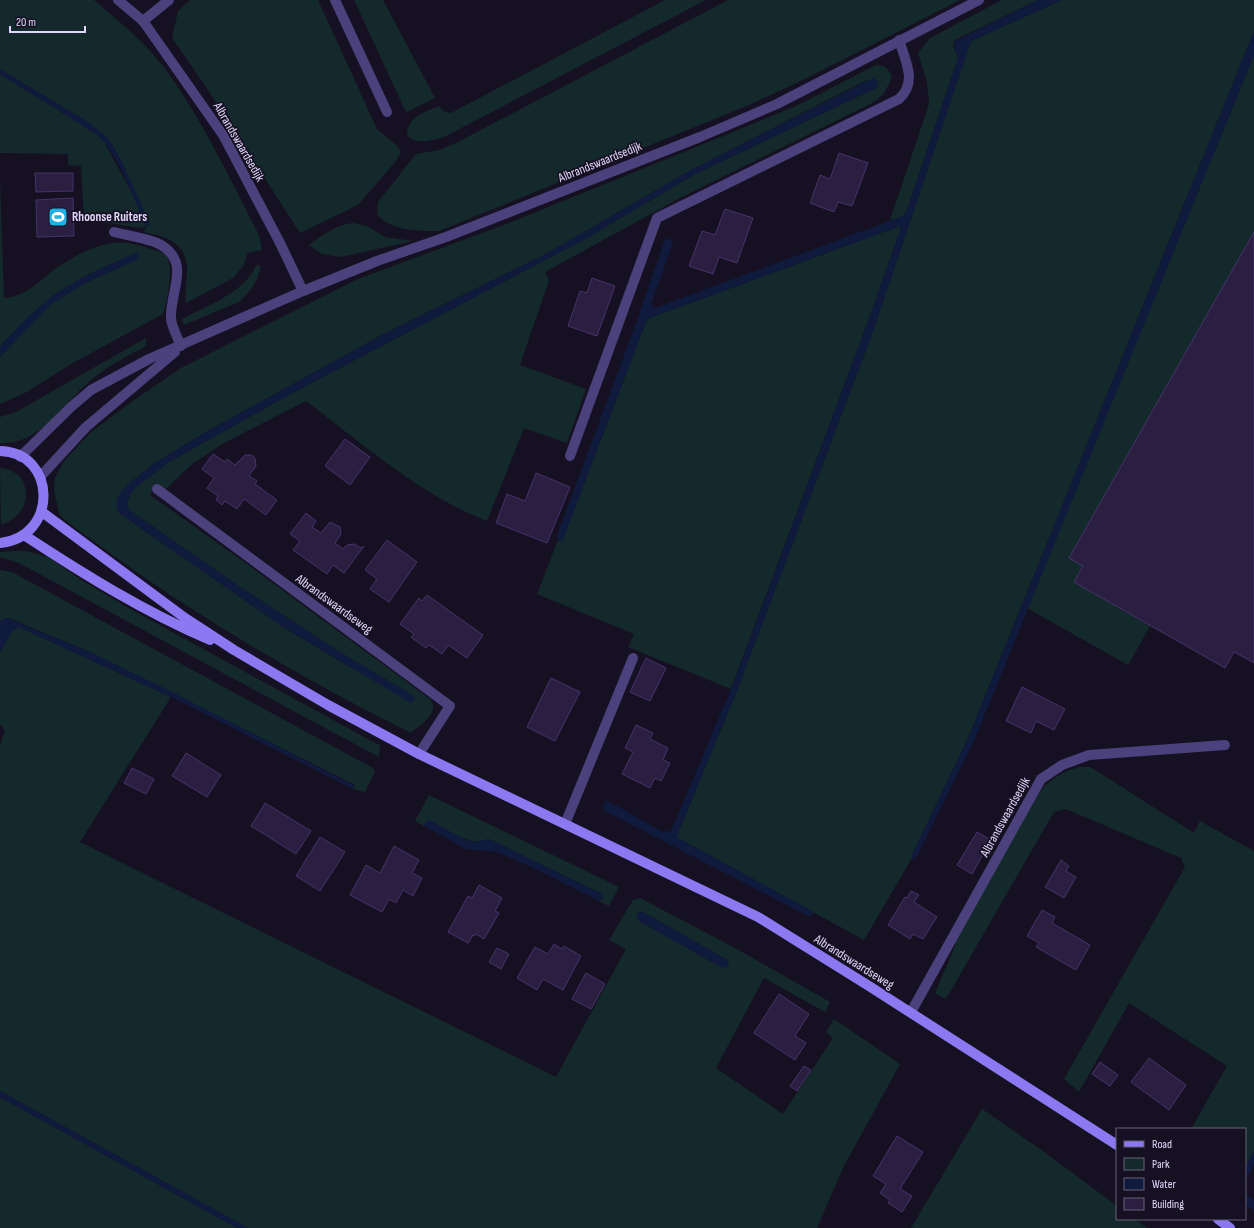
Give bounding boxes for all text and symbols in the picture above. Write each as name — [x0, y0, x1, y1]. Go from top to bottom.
scale bar — [10, 8, 85, 34]
text: 20 m — [16, 15, 36, 30]
street label: Albrandswaardsedijk — [209, 99, 268, 184]
street label: Albrandswaardsedijk — [555, 138, 644, 186]
sports icon: Rhoonse Ruiters — [47, 206, 69, 228]
place label: Rhoonse Ruiters — [72, 209, 147, 225]
street label: Albrandswaardseweg — [292, 570, 376, 637]
street label: Albrandswaardsedijk — [976, 774, 1034, 861]
street label: Albrandswaardseweg — [810, 930, 897, 993]
legend — [1116, 1128, 1246, 1220]
text: Road — [1152, 1137, 1172, 1152]
text: Park — [1152, 1157, 1170, 1172]
text: Water — [1152, 1177, 1176, 1192]
text: Building — [1152, 1197, 1184, 1212]

